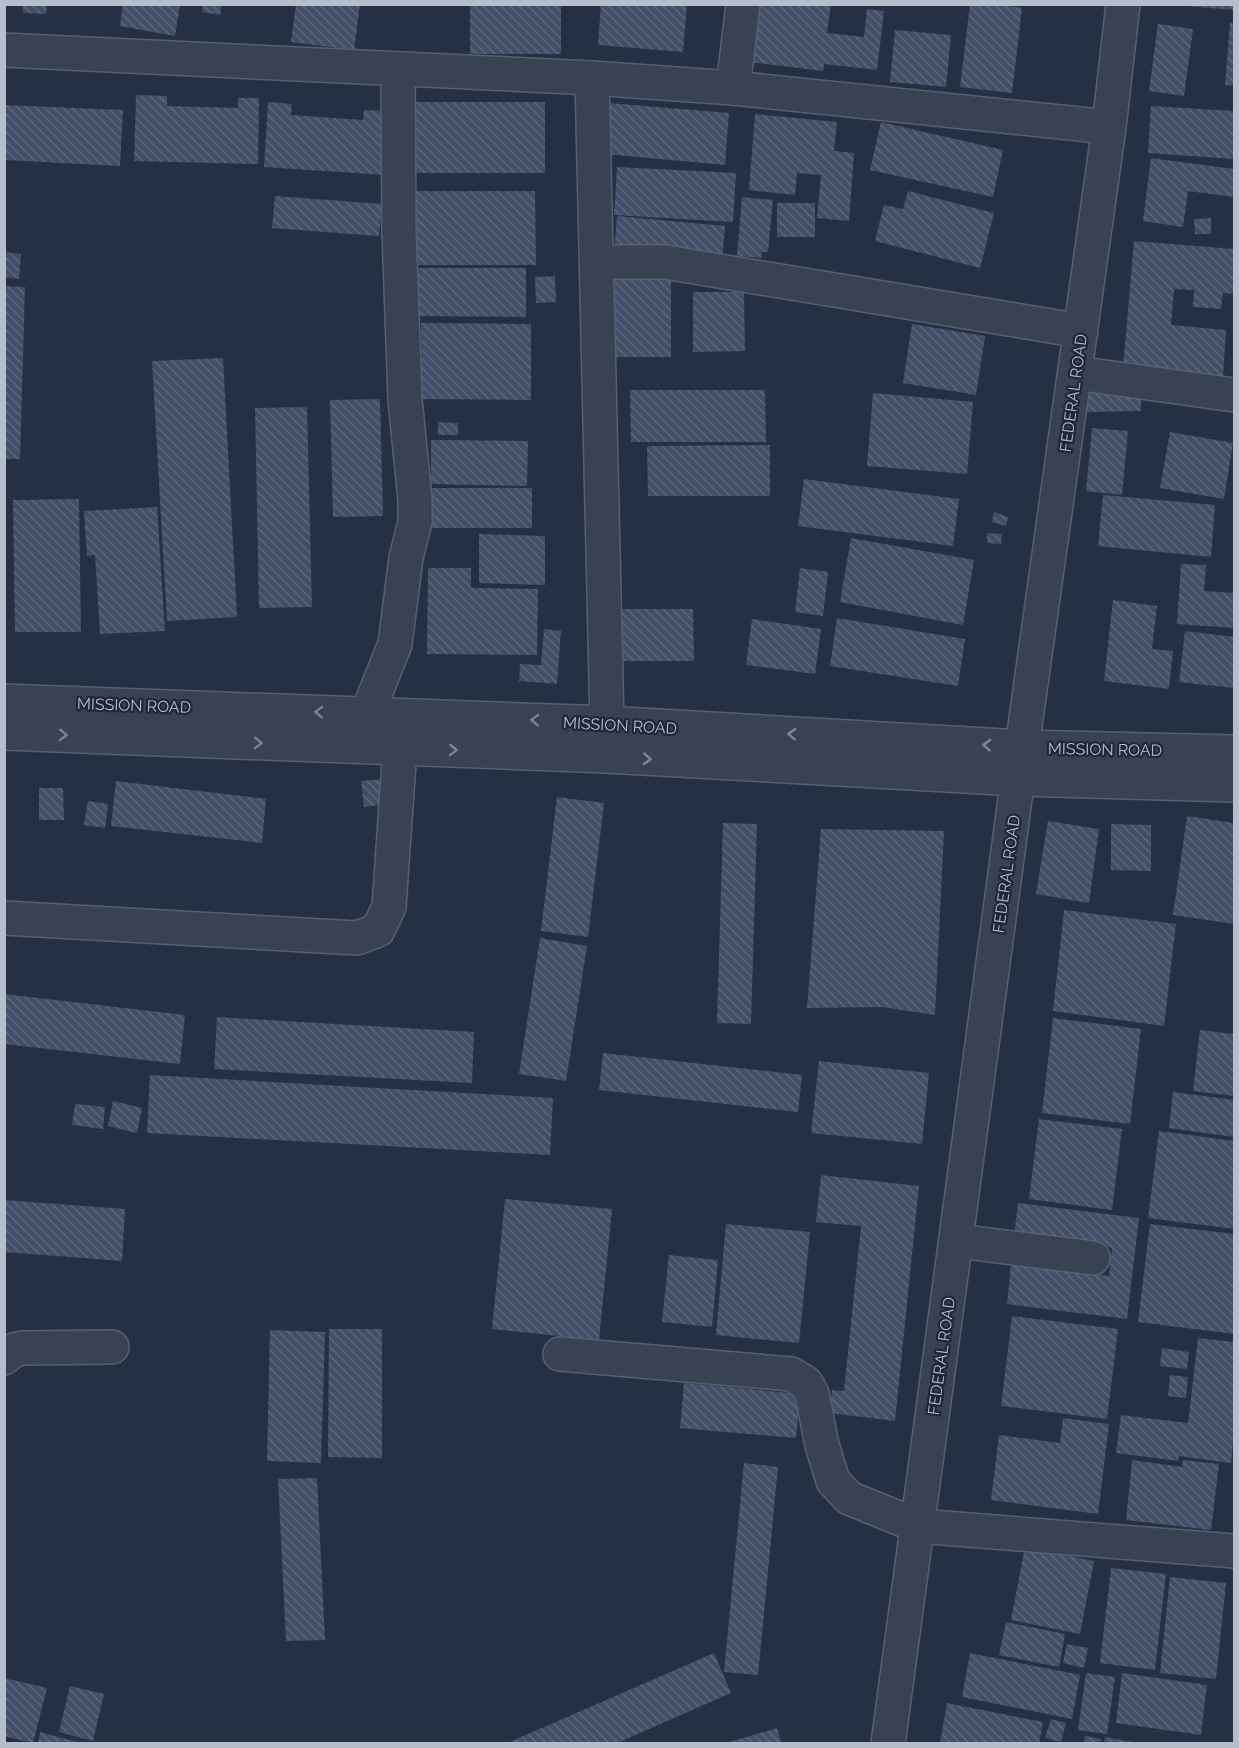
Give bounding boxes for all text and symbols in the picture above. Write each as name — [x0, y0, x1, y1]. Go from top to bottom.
street label: FEDERAL ROAD — [1056, 333, 1091, 453]
street label: MISSION ROAD — [77, 694, 191, 717]
one-way arrow — [314, 706, 323, 719]
street label: MISSION ROAD — [562, 713, 677, 738]
one-way arrow — [530, 714, 539, 727]
one-way arrow — [788, 728, 797, 741]
one-way arrow — [58, 729, 67, 742]
one-way arrow — [253, 736, 262, 749]
one-way arrow — [983, 739, 992, 752]
street label: MISSION ROAD — [1048, 739, 1162, 760]
one-way arrow — [448, 744, 457, 756]
one-way arrow — [643, 752, 652, 765]
street label: FEDERAL ROAD — [989, 814, 1024, 934]
street label: FEDERAL ROAD — [924, 1296, 959, 1416]

